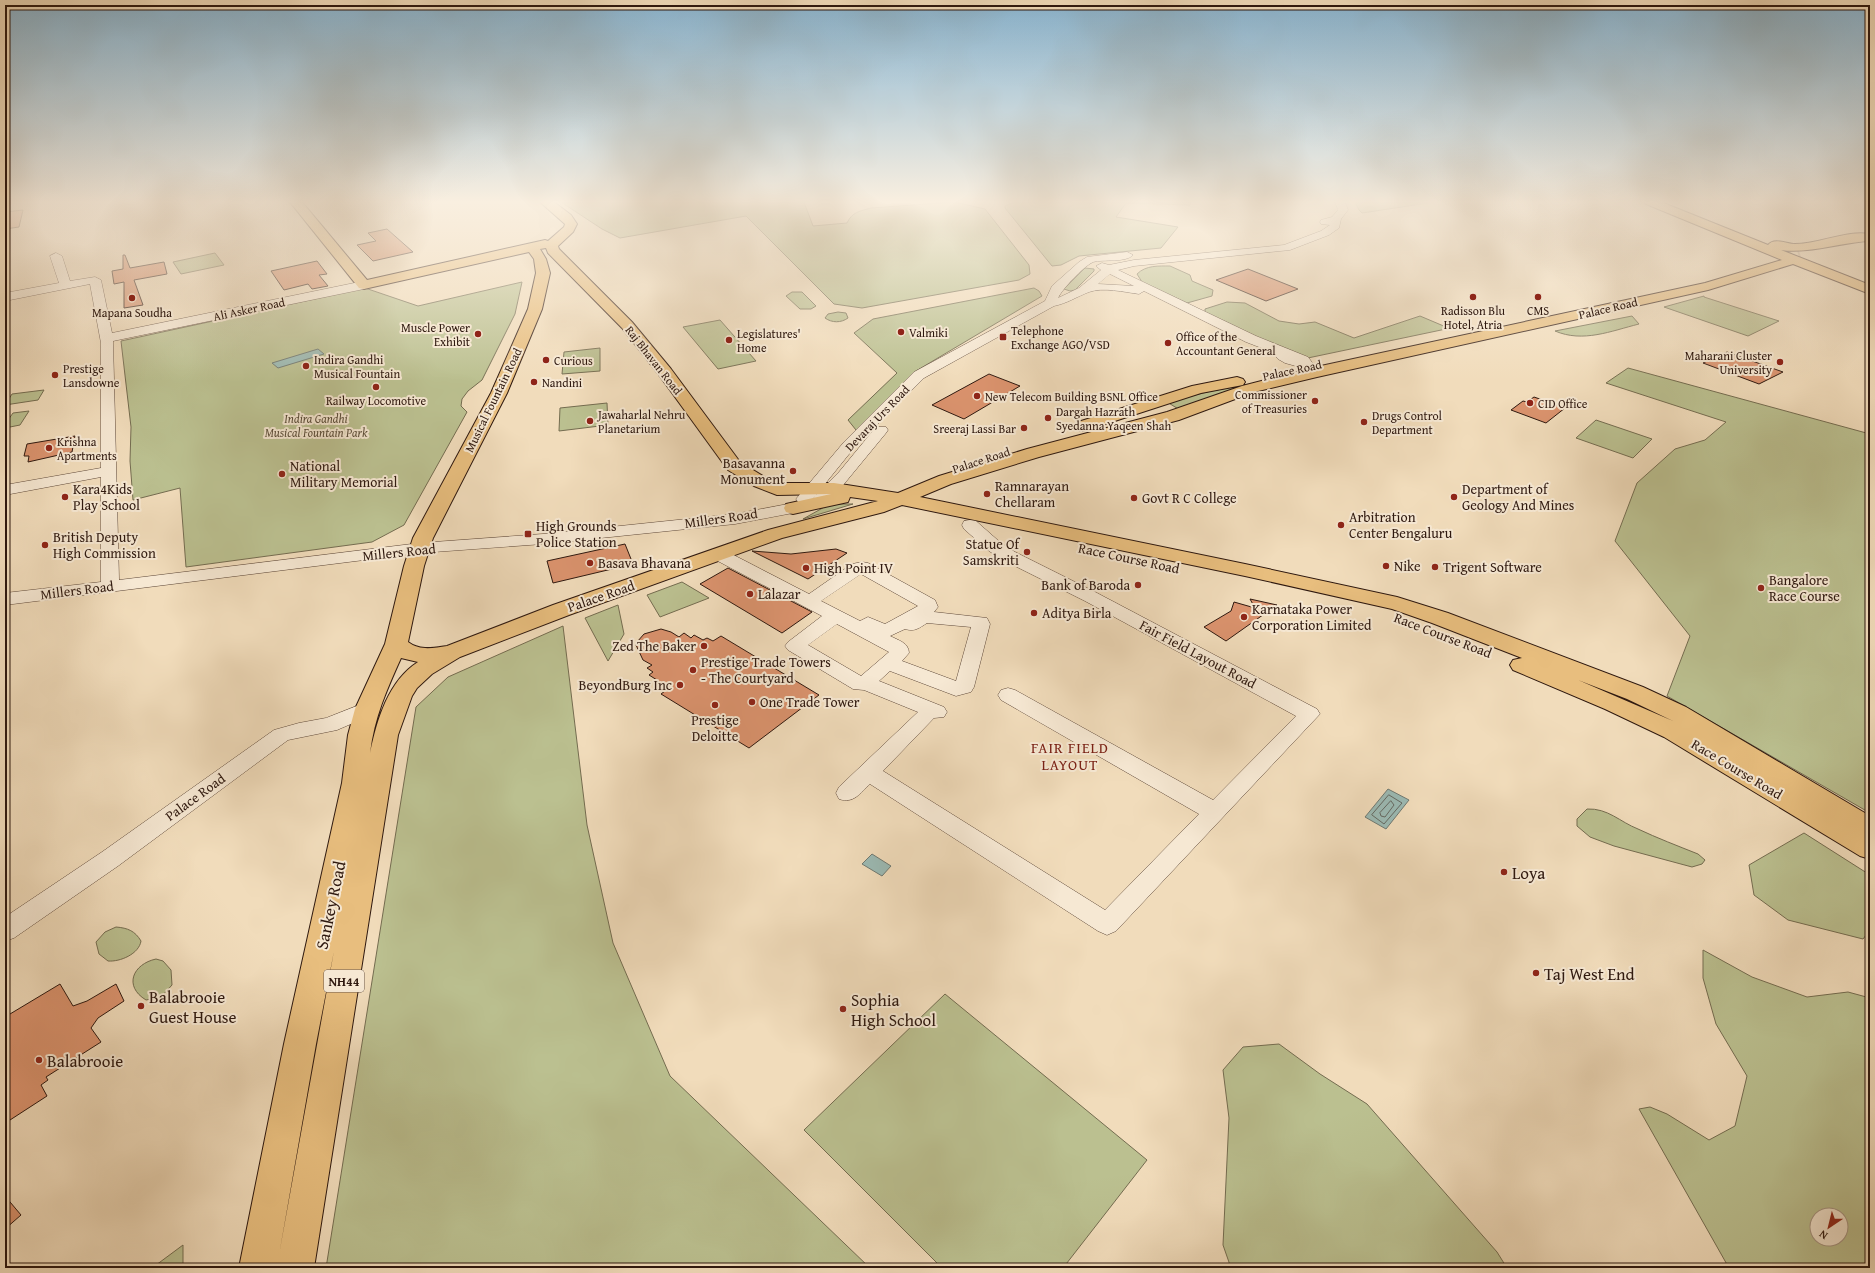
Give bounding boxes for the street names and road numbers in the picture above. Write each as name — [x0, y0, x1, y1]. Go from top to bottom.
street label: Ali Asker Road — [212, 293, 287, 325]
street label: Palace Road — [1577, 293, 1640, 323]
street label: Raj Bhavan Road — [622, 322, 687, 399]
street label: Musical Fountain Road — [460, 345, 526, 455]
street label: Palace Road — [1261, 355, 1324, 385]
street label: Devaraj Urs Road — [841, 381, 913, 455]
street label: Palace Road — [950, 442, 1013, 477]
street label: Millers Road — [683, 503, 759, 533]
street label: Race Course Road — [1076, 537, 1182, 579]
street label: Millers Road — [361, 538, 437, 566]
street label: Palace Road — [565, 575, 638, 617]
street label: Millers Road — [39, 576, 115, 604]
street label: Race Course Road — [1391, 607, 1495, 663]
street label: Fair Field Layout Road — [1136, 615, 1260, 694]
street label: Race Course Road — [1688, 734, 1787, 804]
street label: Palace Road — [161, 768, 230, 826]
street label: Sankey Road — [308, 858, 352, 952]
road number: NH44 — [324, 970, 364, 992]

